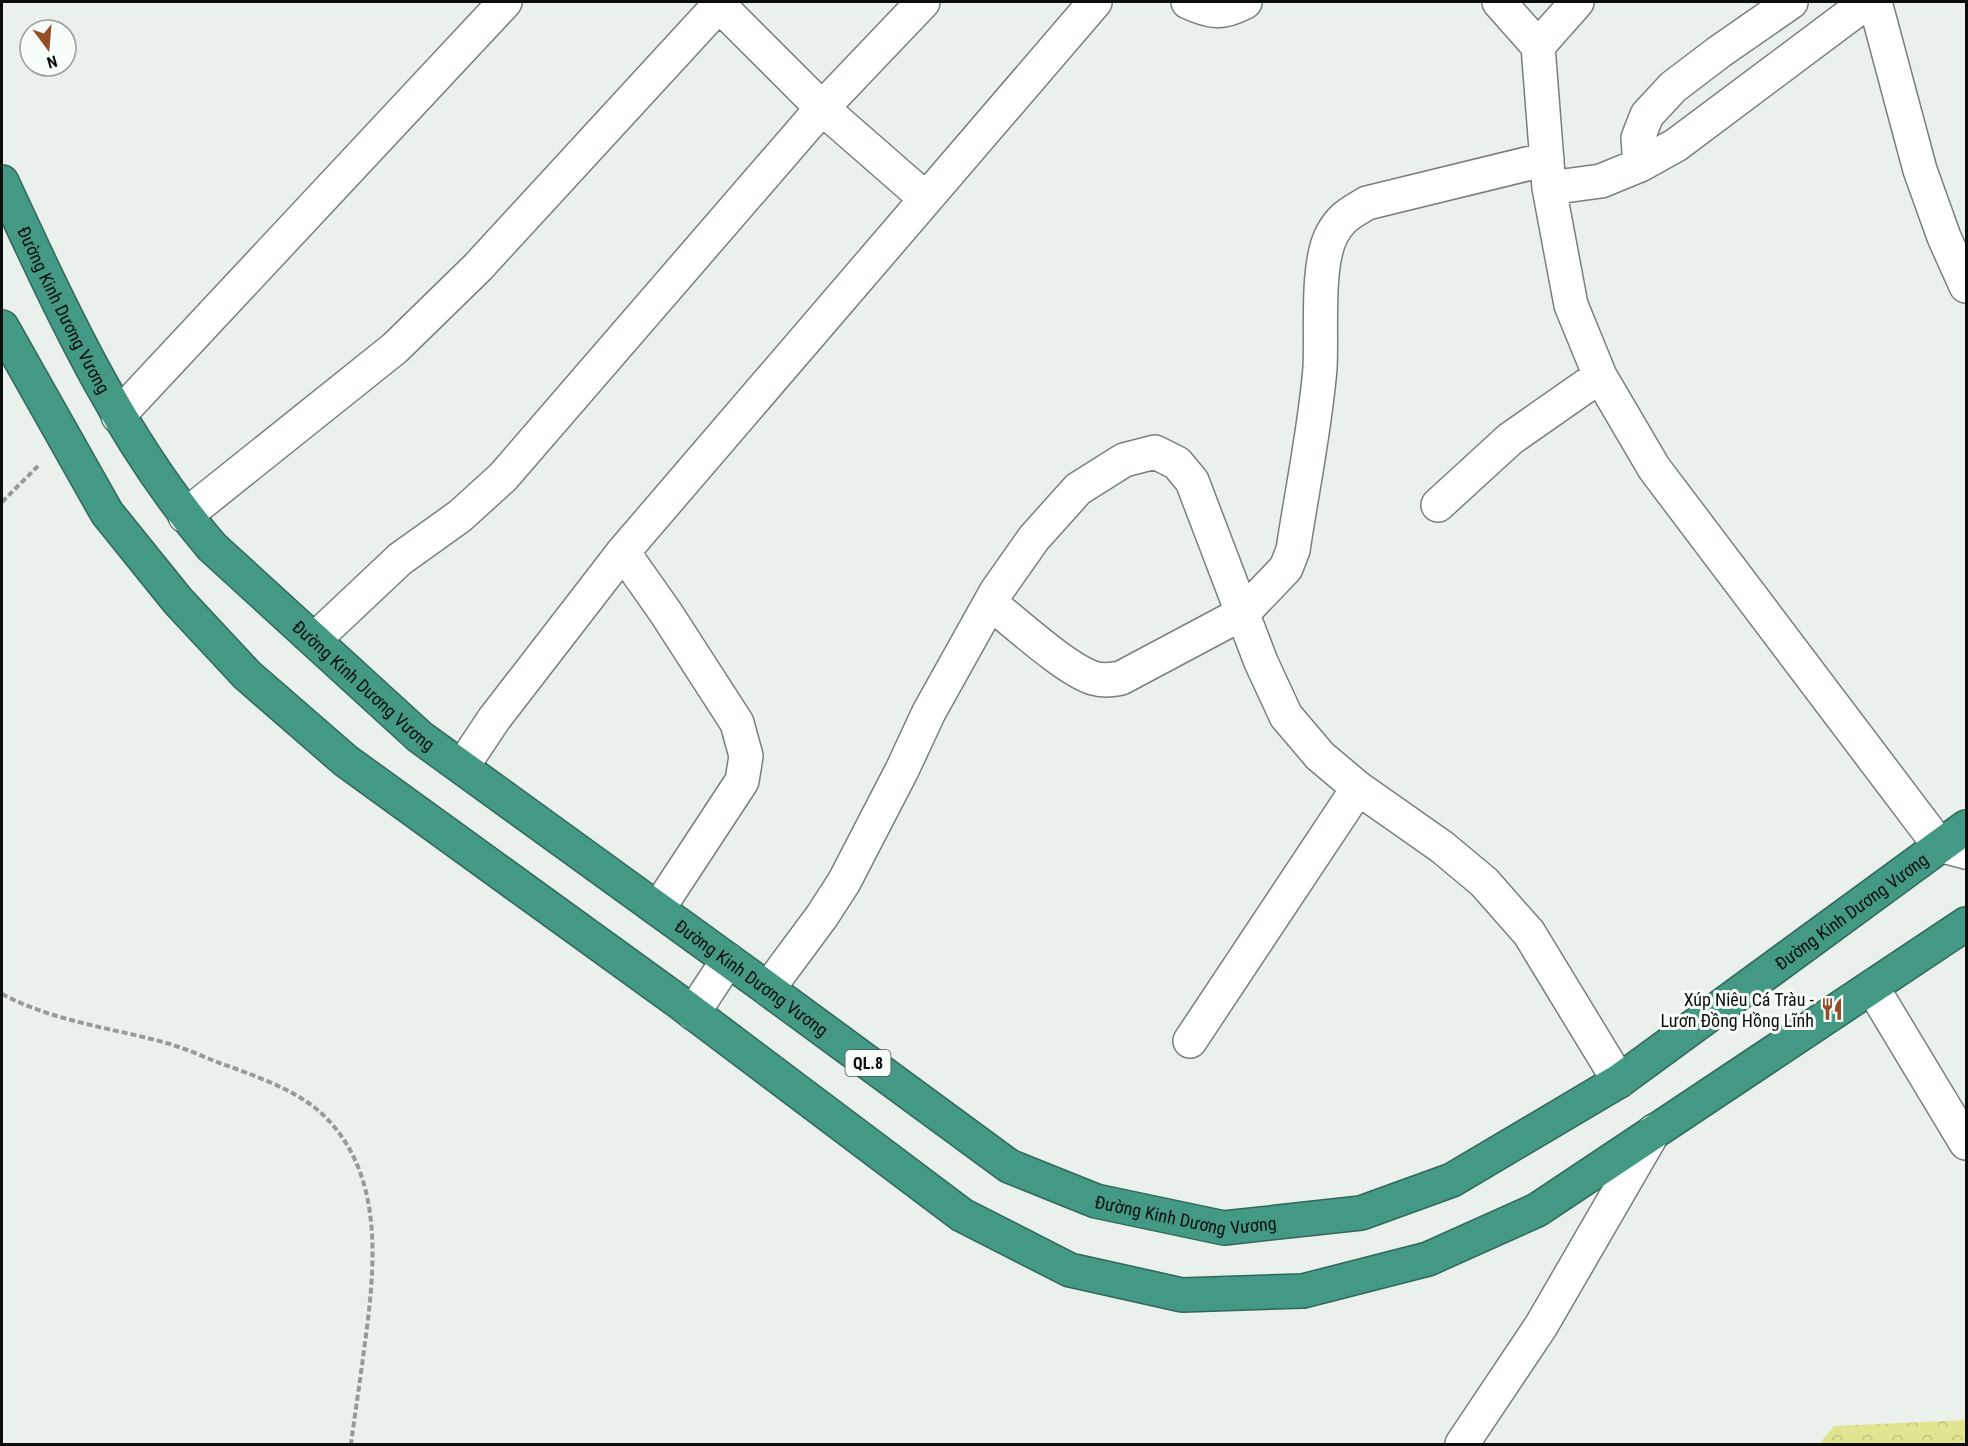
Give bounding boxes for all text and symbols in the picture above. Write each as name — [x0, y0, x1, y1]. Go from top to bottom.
north arrow — [18, 18, 78, 78]
text: N — [45, 51, 59, 72]
street label: Đường Kinh Dương Vương — [14, 223, 115, 397]
street label: Đường Kinh Dương Vương — [289, 616, 439, 755]
street label: Đường Kinh Dương Vương — [1771, 848, 1932, 974]
street label: Đường Kinh Dương Vương — [671, 915, 832, 1040]
place label: Xúp Niêu Cá Tràu - Lươn Đồng Hồng Lĩnh — [1661, 989, 1815, 1031]
restaurant icon: Xúp Niêu Cá Tràu - Lươn Đồng Hồng Lĩnh — [1819, 996, 1845, 1022]
road number: QL.8 — [846, 1050, 890, 1076]
street label: Đường Kinh Dương Vương — [1093, 1191, 1277, 1239]

